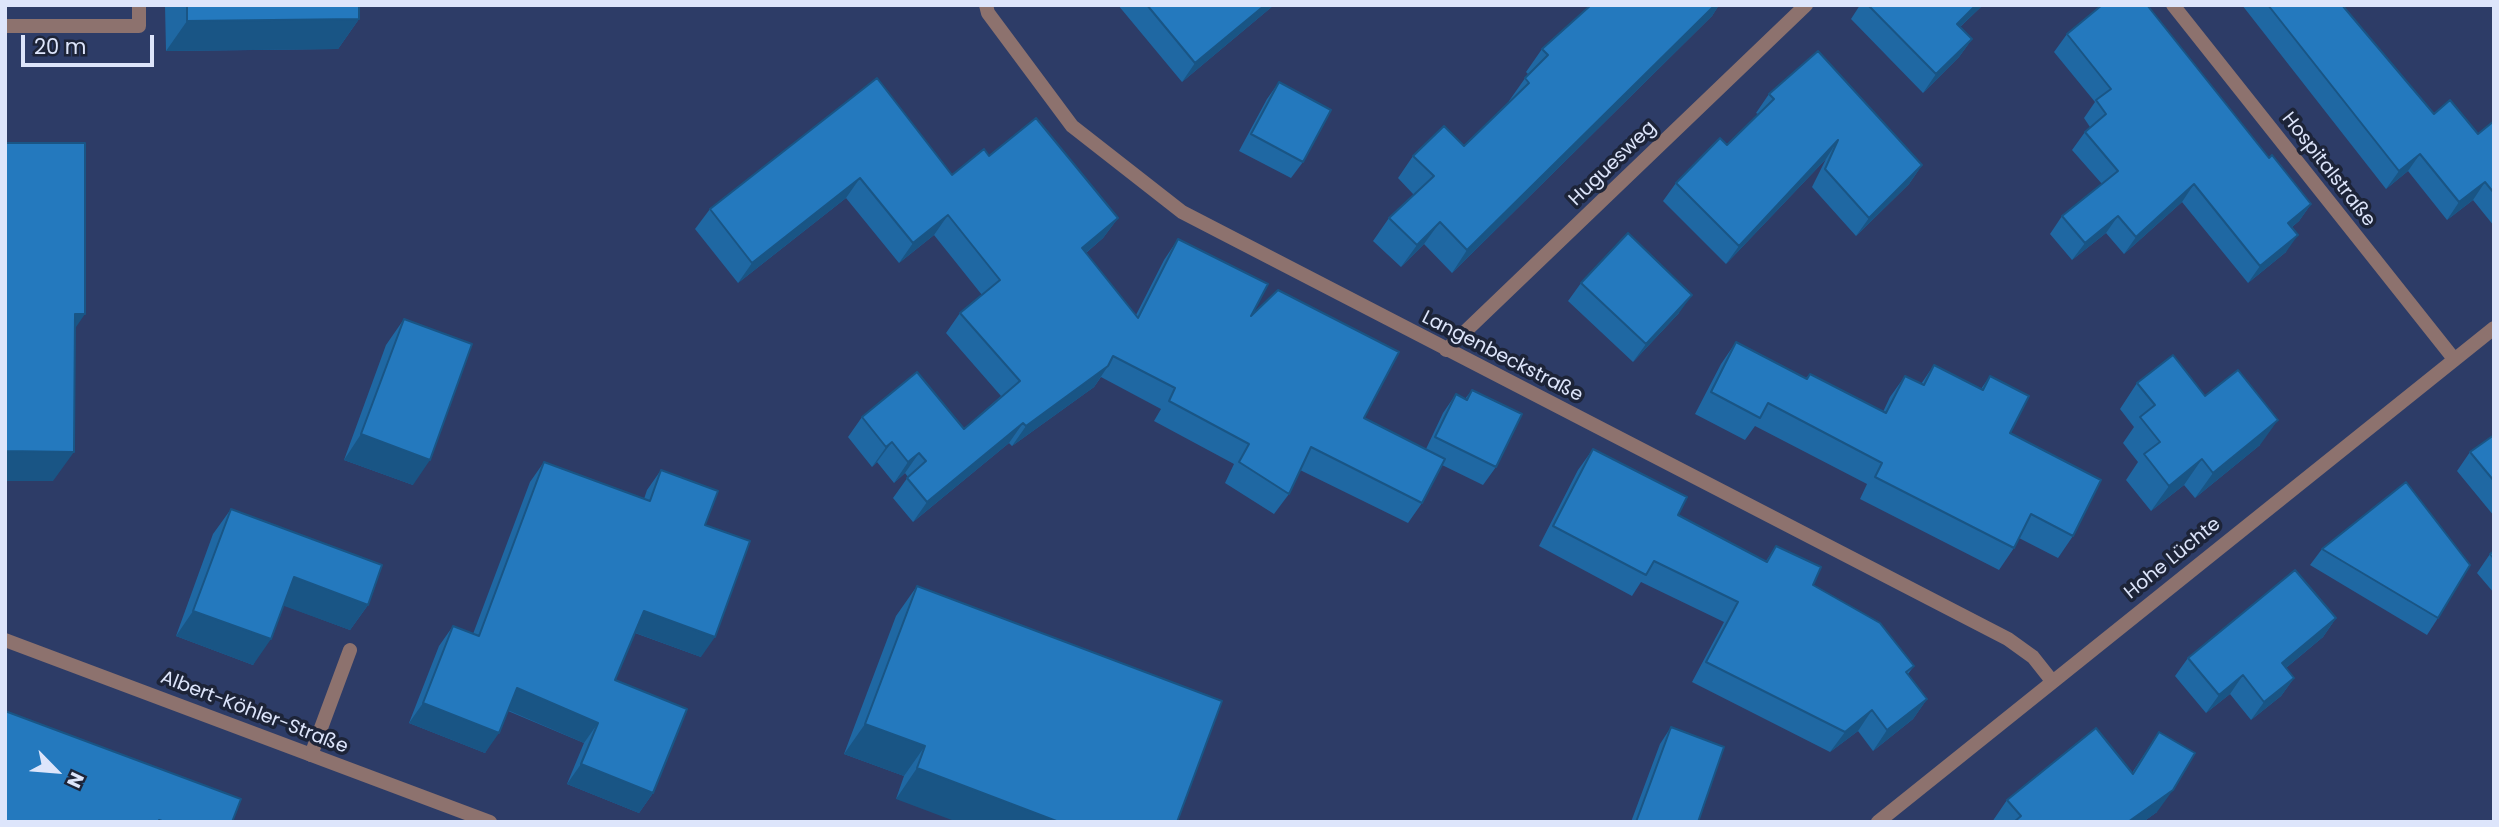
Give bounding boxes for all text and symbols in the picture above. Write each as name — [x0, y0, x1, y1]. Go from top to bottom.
scale bar — [24, 21, 158, 65]
text: 20 m — [34, 32, 87, 61]
street label: Hospitalstraße — [2276, 108, 2380, 232]
street label: Huguesweg — [1565, 117, 1661, 211]
street label: Langenbeckstraße — [1418, 307, 1586, 407]
street label: Hohe Lüchte — [2120, 513, 2226, 605]
street label: Albert-Köhler-Straße — [157, 667, 351, 759]
north arrow — [21, 736, 91, 806]
text: N — [60, 768, 91, 792]

